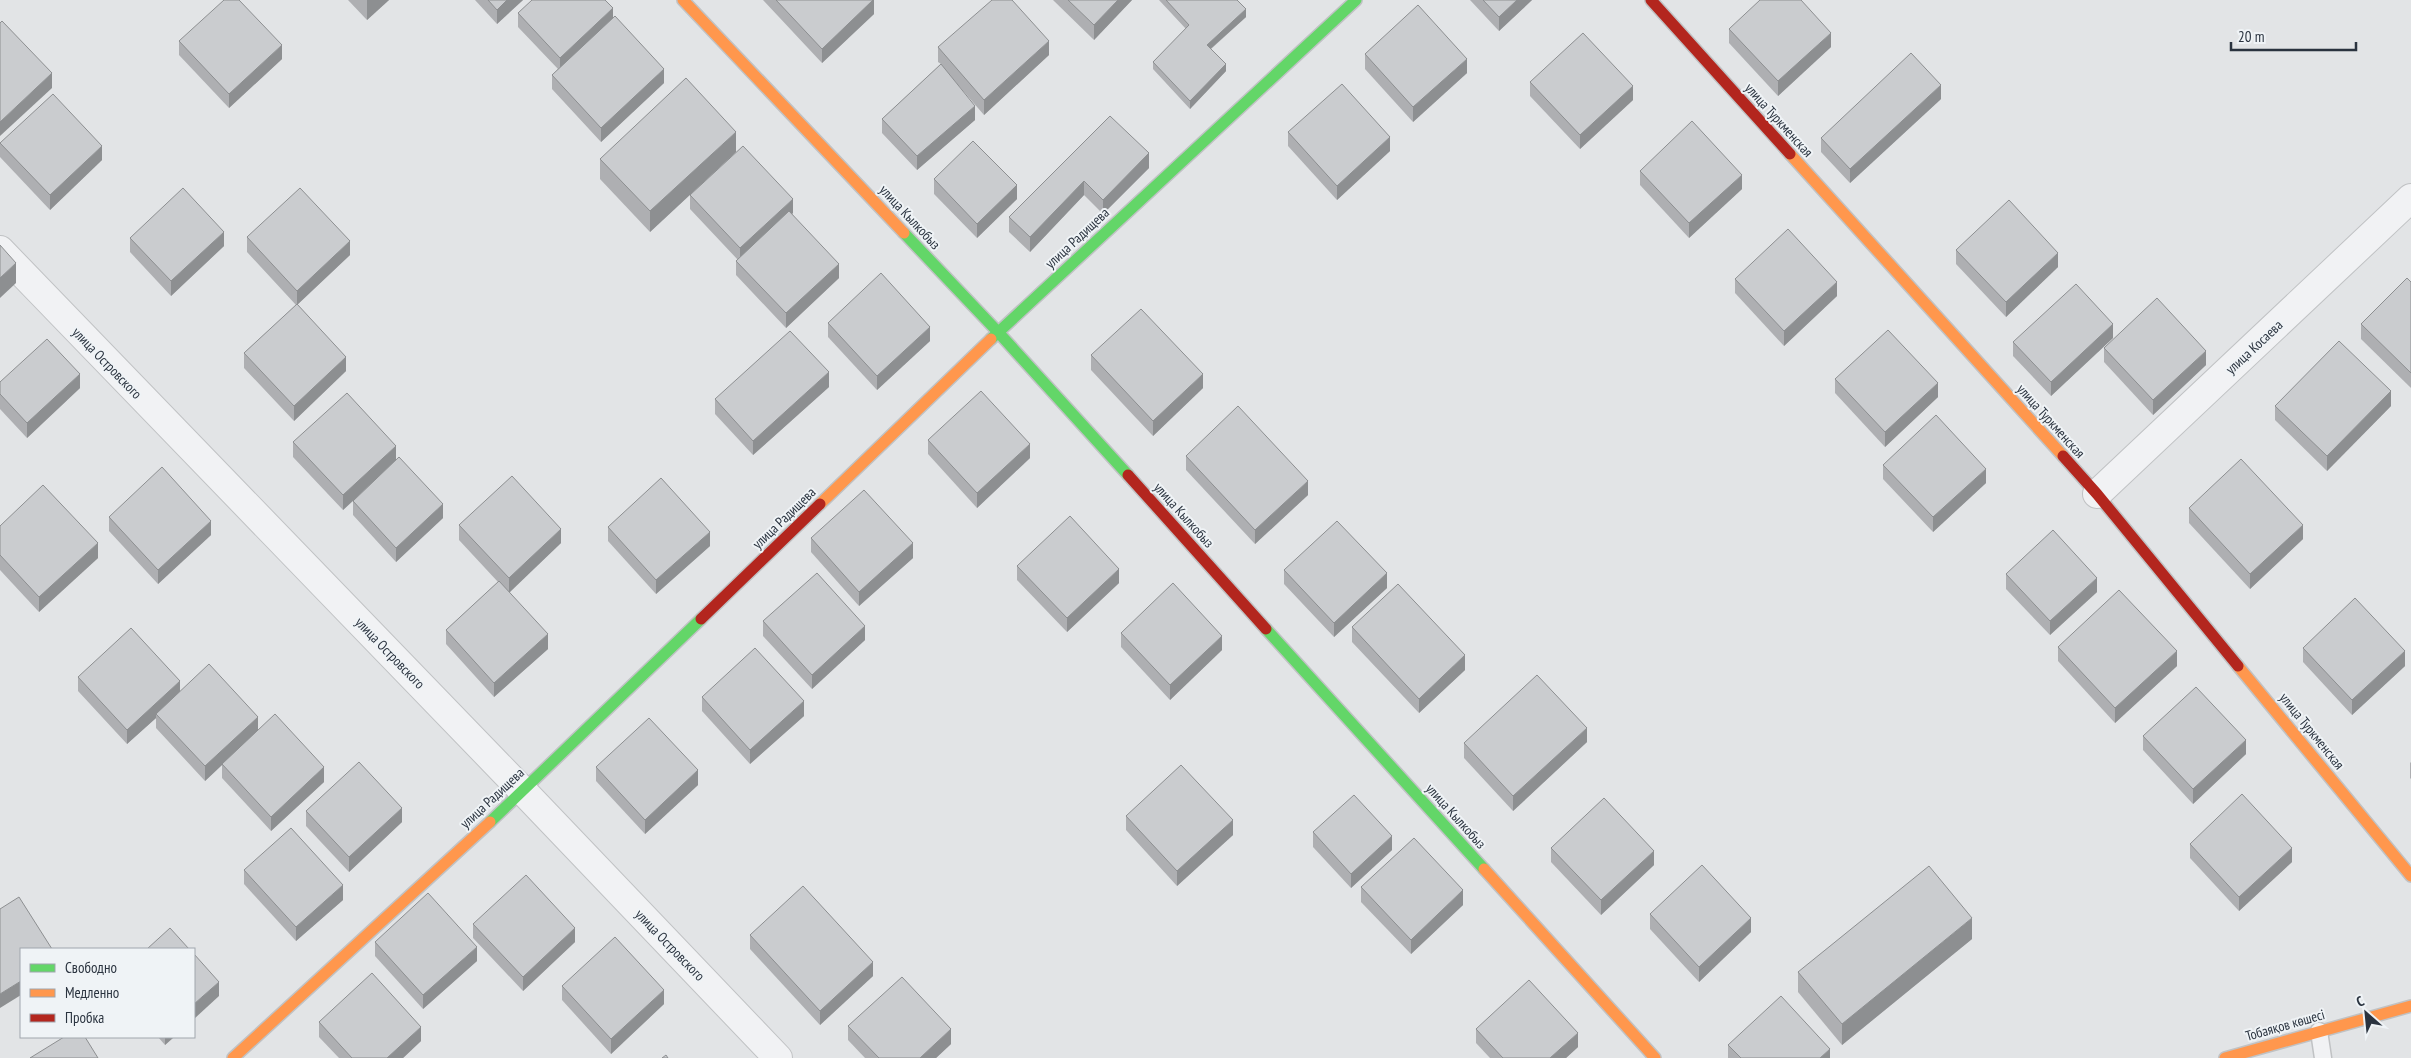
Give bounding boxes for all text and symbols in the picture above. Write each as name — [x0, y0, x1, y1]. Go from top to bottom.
scale bar — [2231, 20, 2356, 52]
text: 20 m — [2238, 27, 2264, 46]
street label: улица Туркменская — [1741, 79, 1817, 161]
street label: улица Кылкобыз — [876, 181, 944, 253]
street label: улица Радищева — [1041, 204, 1113, 272]
street label: улица Косаева — [2222, 316, 2286, 378]
street label: улица Островского — [68, 323, 146, 403]
street label: улица Туркменская — [2013, 380, 2089, 462]
street label: улица Кылкобыз — [1150, 479, 1218, 551]
street label: улица Радищева — [749, 483, 819, 553]
street label: улица Островского — [351, 613, 429, 693]
street label: улица Туркменская — [2276, 689, 2348, 773]
street label: улица Радищева — [456, 764, 528, 832]
street label: улица Кылкобыз — [1422, 780, 1490, 852]
street label: улица Островского — [631, 905, 709, 985]
legend — [20, 948, 195, 1038]
text: Свободно — [65, 958, 117, 977]
text: Медленно — [65, 983, 119, 1002]
north arrow — [2341, 988, 2391, 1038]
text: С — [2353, 992, 2368, 1011]
street label: Тобаяқов көшесі — [2243, 1005, 2327, 1045]
text: Пробка — [65, 1008, 104, 1027]

